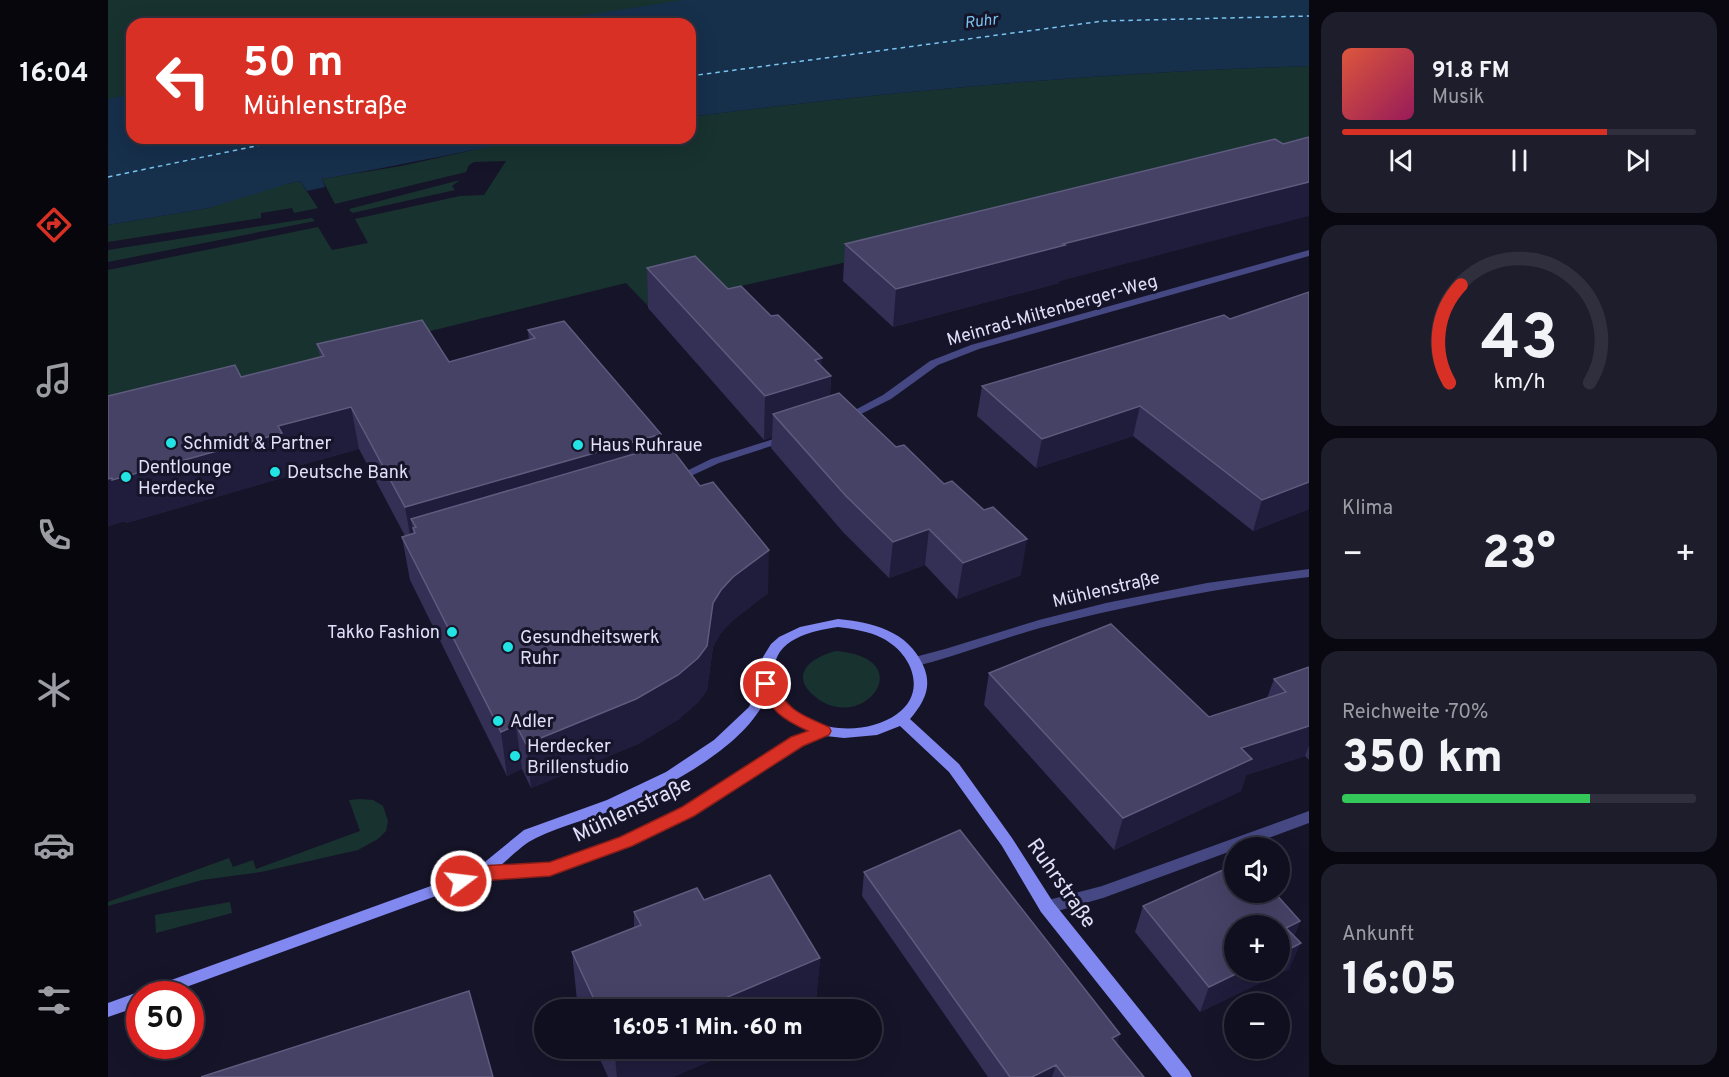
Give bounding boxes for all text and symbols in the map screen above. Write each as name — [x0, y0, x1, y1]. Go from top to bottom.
water label: Ruhr — [963, 10, 1001, 34]
text: 50 m — [243, 38, 344, 91]
icon: left — [144, 42, 222, 120]
text: 16:04 — [19, 57, 89, 91]
text: 91.8 FM — [1432, 58, 1510, 85]
text: Musik — [1432, 85, 1484, 111]
text: Mühlenstraße — [243, 90, 407, 124]
icon: previous — [1385, 144, 1418, 177]
icon: pause — [1503, 144, 1536, 177]
icon: next — [1621, 144, 1654, 177]
icon: directions — [33, 204, 75, 246]
street label: Meinrad-Miltenberger-Weg — [944, 270, 1160, 353]
text: 43 — [1480, 302, 1558, 381]
icon: music — [33, 359, 75, 401]
text: km/h — [1493, 369, 1545, 396]
place label: Schmidt & Partner — [183, 433, 332, 456]
place label: Haus Ruhraue — [590, 435, 702, 458]
marker: Schmidt & Partner — [164, 436, 178, 450]
marker: Haus Ruhraue — [571, 438, 585, 452]
place label: Dentlounge Herdecke — [138, 457, 231, 501]
place label: Deutsche Bank — [287, 462, 409, 485]
marker: Deutsche Bank — [268, 465, 282, 479]
marker: Dentlounge Herdecke — [119, 470, 133, 484]
text: Klima — [1342, 496, 1393, 522]
icon: phone — [33, 514, 75, 556]
text: 23° — [1482, 527, 1556, 584]
text: − — [1342, 535, 1363, 577]
text: + — [1675, 535, 1696, 577]
street label: Mühlenstraße — [1050, 567, 1162, 614]
place label: Takko Fashion — [327, 622, 440, 645]
marker: Takko Fashion — [445, 625, 459, 639]
place label: Gesundheitswerk Ruhr — [520, 627, 660, 671]
marker: Gesundheitswerk Ruhr — [501, 640, 515, 654]
pin — [740, 658, 791, 709]
icon: arrive — [749, 667, 782, 700]
icon: climate — [33, 669, 75, 711]
text: Reichweite · 70% — [1342, 700, 1488, 726]
place label: Adler — [510, 711, 554, 734]
marker: Adler — [491, 714, 505, 728]
text: 350 km — [1342, 731, 1503, 788]
place label: Herdecker Brillenstudio — [527, 736, 629, 780]
marker: Herdecker Brillenstudio — [508, 749, 522, 763]
street label: Mühlenstraße — [569, 771, 696, 850]
icon: car — [33, 824, 75, 866]
street label: Ruhrstraße — [1020, 834, 1102, 934]
map controls — [1224, 837, 1290, 1059]
button: sound — [1224, 837, 1290, 903]
position arrow — [429, 849, 493, 913]
button: + — [1224, 915, 1290, 981]
text: Ankunft — [1342, 922, 1414, 948]
text: 16:05 — [1342, 953, 1457, 1010]
icon: filters — [33, 979, 75, 1021]
speed limit sign: 50 — [126, 981, 204, 1059]
button: − — [1224, 993, 1290, 1059]
text: 16:05 · 1 Min. · 60 m — [613, 1015, 803, 1042]

